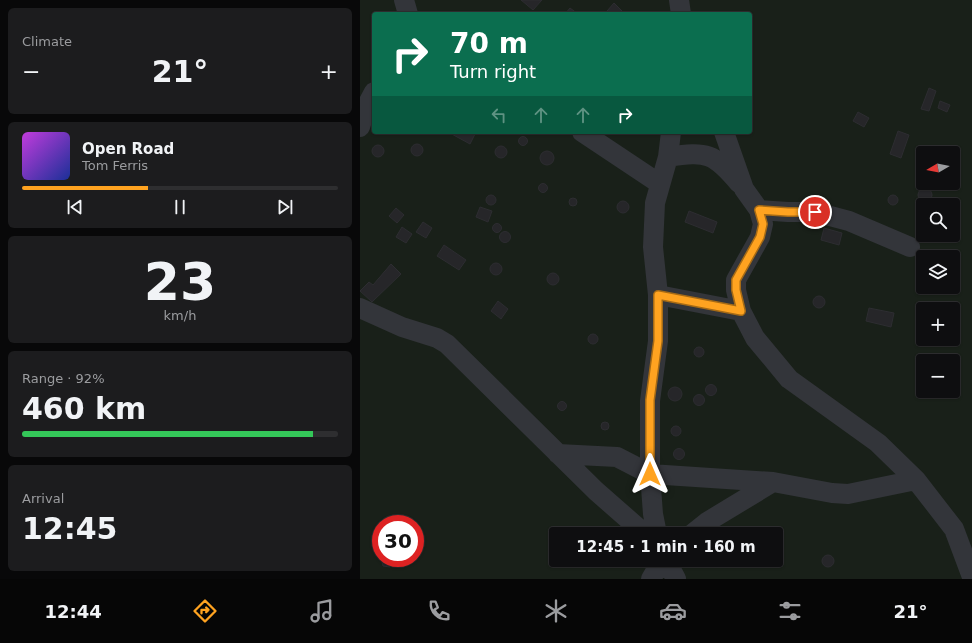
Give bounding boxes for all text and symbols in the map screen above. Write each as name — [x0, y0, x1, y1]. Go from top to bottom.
text: 70 m — [450, 27, 528, 60]
icon: right — [384, 28, 436, 80]
text: Climate — [22, 34, 72, 49]
text: 21° — [152, 54, 208, 89]
text: − — [22, 59, 40, 84]
text: + — [320, 59, 338, 84]
text: Turn right — [450, 61, 536, 82]
icon: left — [488, 104, 510, 126]
icon: ahead — [530, 104, 552, 126]
icon: ahead — [572, 104, 594, 126]
icon: right — [614, 104, 636, 126]
text: Open Road — [82, 140, 174, 158]
north arrow — [916, 146, 960, 190]
map controls — [916, 146, 960, 398]
text: Tom Ferris — [82, 158, 148, 173]
pin — [798, 195, 832, 229]
icon: previous — [64, 196, 86, 218]
icon: pause — [169, 196, 191, 218]
icon: next — [274, 196, 296, 218]
button: search — [916, 198, 960, 242]
icon: arrive — [804, 201, 826, 223]
button: layers — [916, 250, 960, 294]
text: 23 — [144, 252, 216, 312]
button: + — [916, 302, 960, 346]
text: km/h — [164, 308, 196, 323]
button: − — [916, 354, 960, 398]
text: Range · 92% — [22, 371, 105, 386]
text: 460 km — [22, 391, 146, 426]
position arrow — [629, 453, 671, 495]
text: Arrival — [22, 491, 64, 506]
text: 12:45 — [22, 511, 118, 546]
speed limit sign: 30 — [372, 515, 424, 567]
text: 12:45 · 1 min · 160 m — [576, 538, 756, 556]
icon: directions — [191, 597, 219, 625]
icon: music — [308, 597, 336, 625]
icon: phone — [425, 597, 453, 625]
icon: climate — [542, 597, 570, 625]
icon: car — [659, 597, 687, 625]
icon: filters — [776, 597, 804, 625]
text: 12:44 — [45, 601, 102, 622]
text: 21° — [893, 601, 927, 622]

